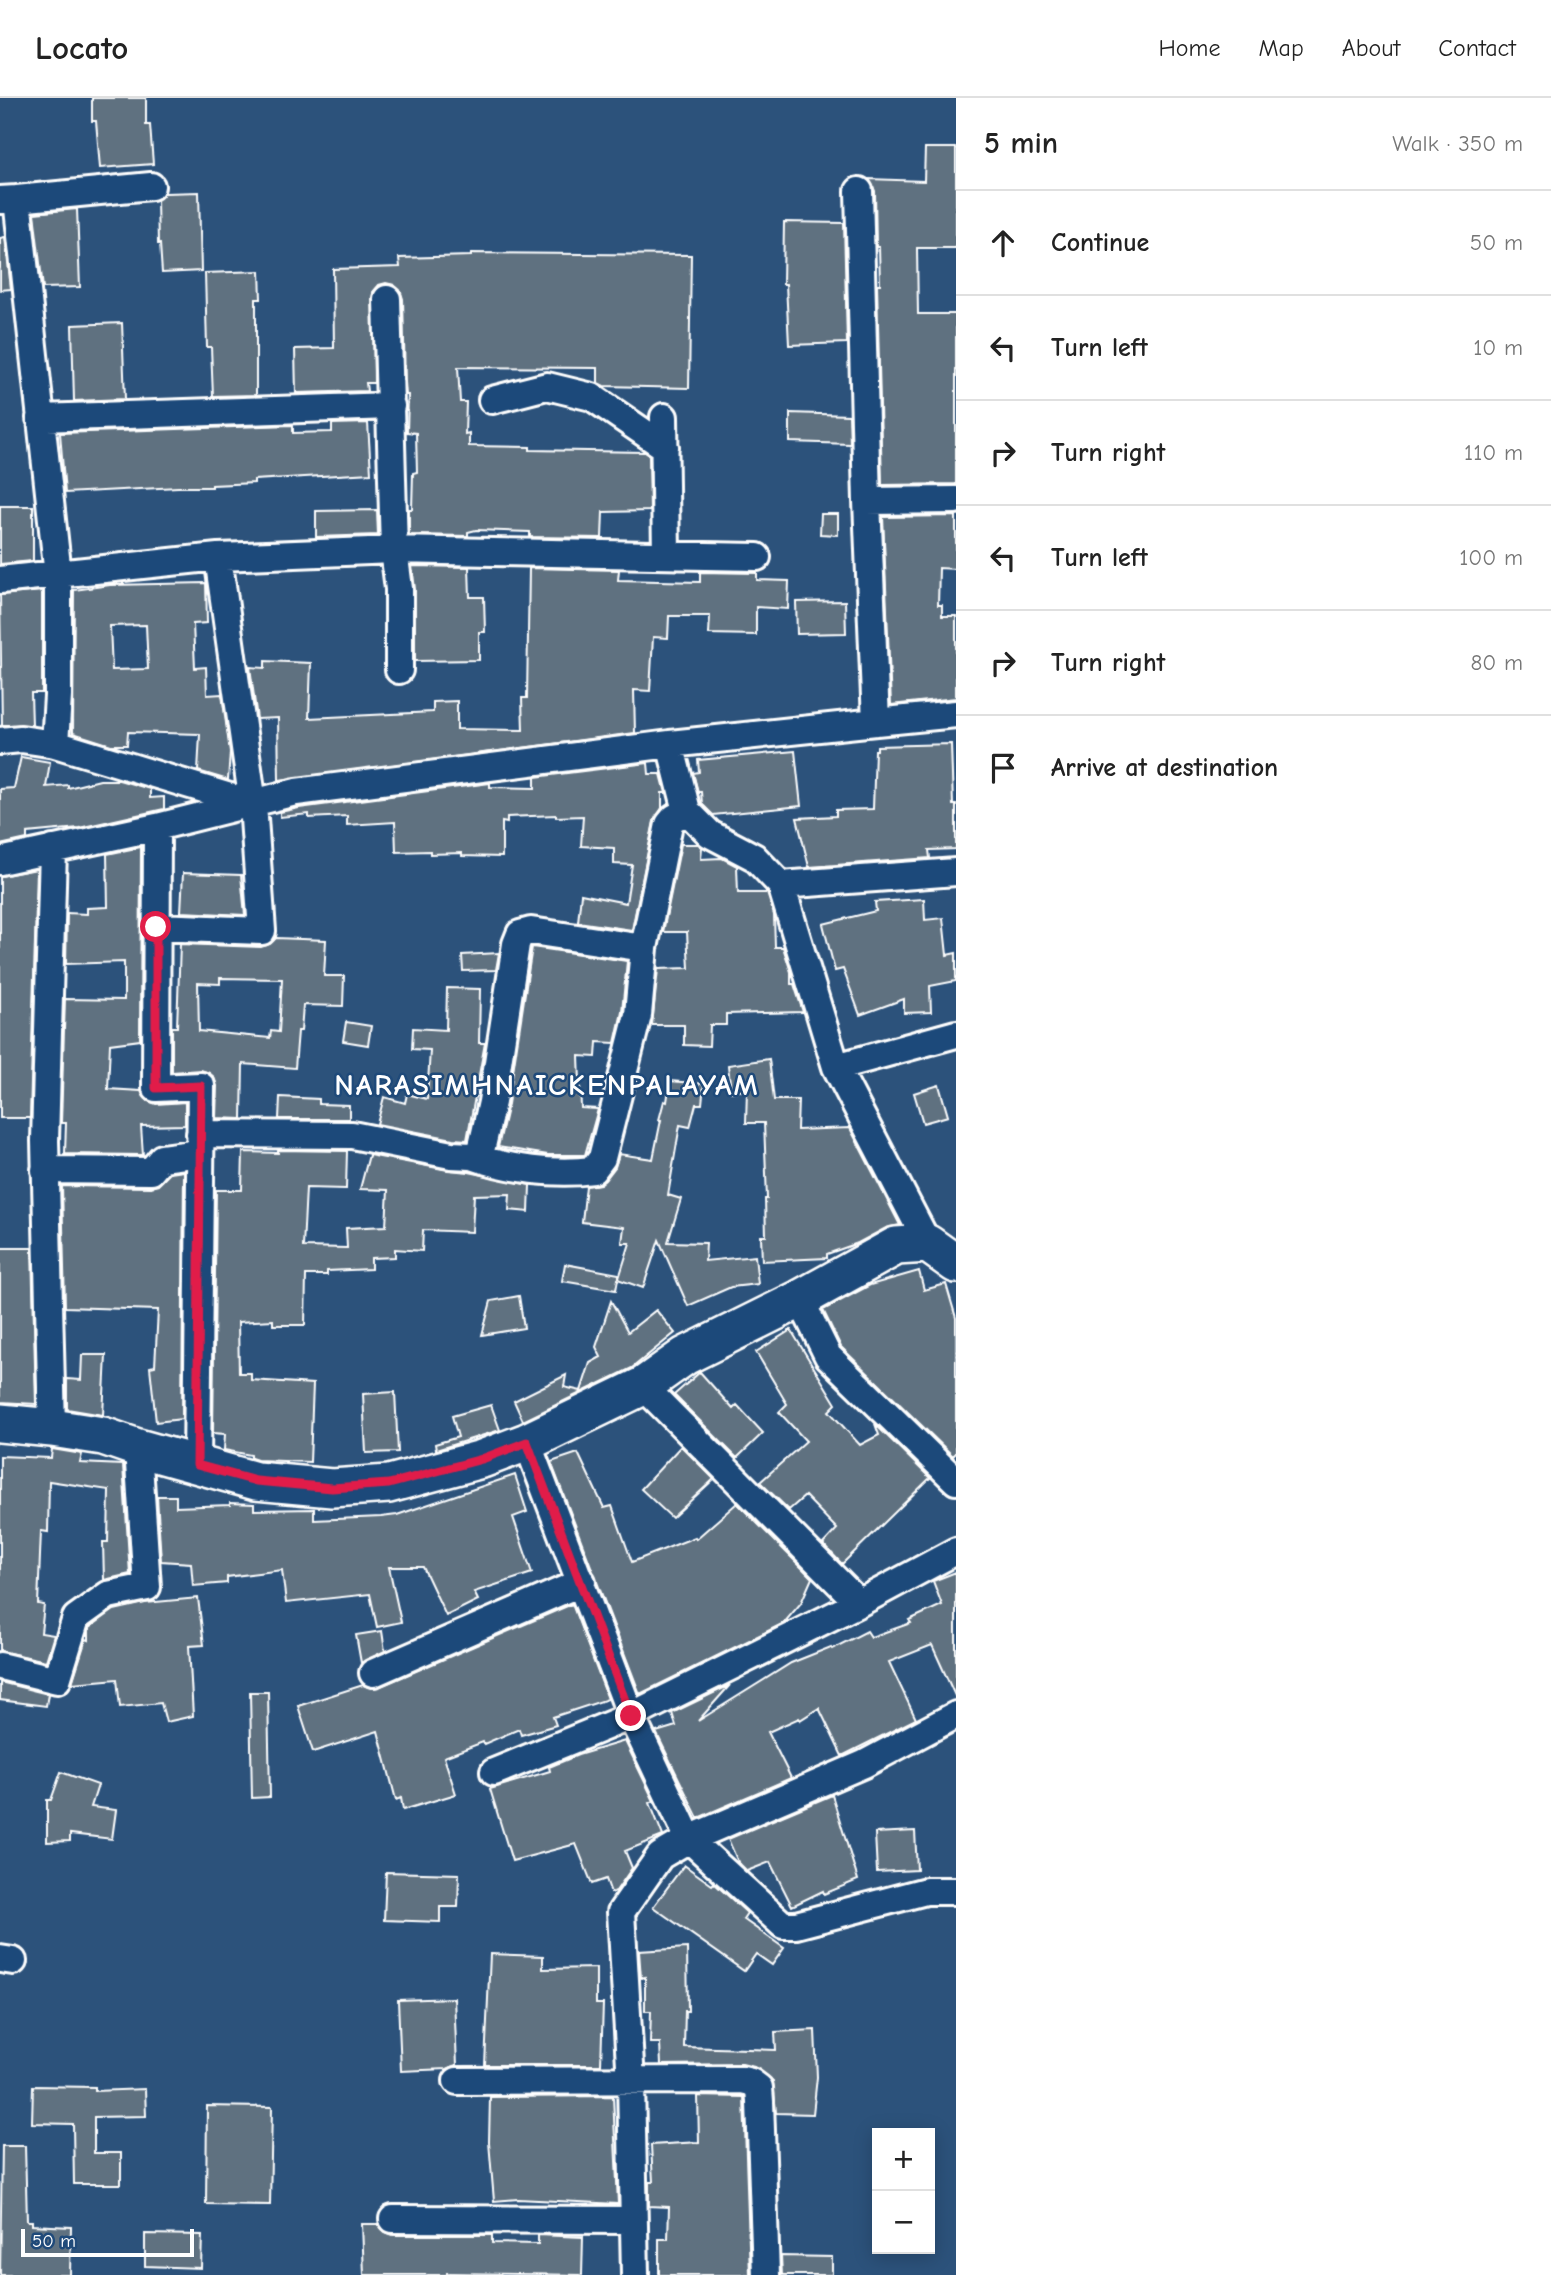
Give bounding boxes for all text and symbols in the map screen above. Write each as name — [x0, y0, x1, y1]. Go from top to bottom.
text: Locato — [35, 29, 128, 67]
text: Home — [1159, 34, 1220, 62]
text: Map — [1258, 34, 1304, 62]
text: About — [1342, 34, 1400, 62]
text: Contact — [1438, 34, 1516, 62]
text: 5 min — [984, 126, 1058, 161]
text: Walk · 350 m — [1392, 130, 1523, 157]
icon: ahead — [984, 224, 1022, 262]
text: Continue — [1051, 228, 1149, 258]
text: 50 m — [1470, 229, 1523, 256]
icon: left — [984, 329, 1022, 367]
text: Turn left — [1051, 333, 1148, 363]
text: 10 m — [1473, 334, 1523, 361]
icon: right — [984, 434, 1022, 472]
text: Turn right — [1051, 438, 1165, 468]
text: 110 m — [1464, 439, 1523, 466]
icon: left — [984, 539, 1022, 577]
text: Turn left — [1051, 543, 1148, 573]
text: 100 m — [1459, 544, 1523, 571]
icon: right — [984, 644, 1022, 682]
text: Turn right — [1051, 648, 1165, 678]
text: 80 m — [1470, 649, 1523, 676]
icon: arrive — [984, 749, 1022, 787]
text: Arrive at destination — [1051, 753, 1278, 783]
route start — [140, 911, 171, 942]
district label: NARASIMHNAICKENPALAYAM — [334, 1068, 760, 1103]
route end — [615, 1700, 646, 1731]
map controls — [872, 2128, 935, 2254]
button: + — [872, 2128, 935, 2191]
button: − — [872, 2191, 935, 2254]
scale bar — [21, 2226, 194, 2258]
text: 50 m — [32, 2230, 76, 2252]

